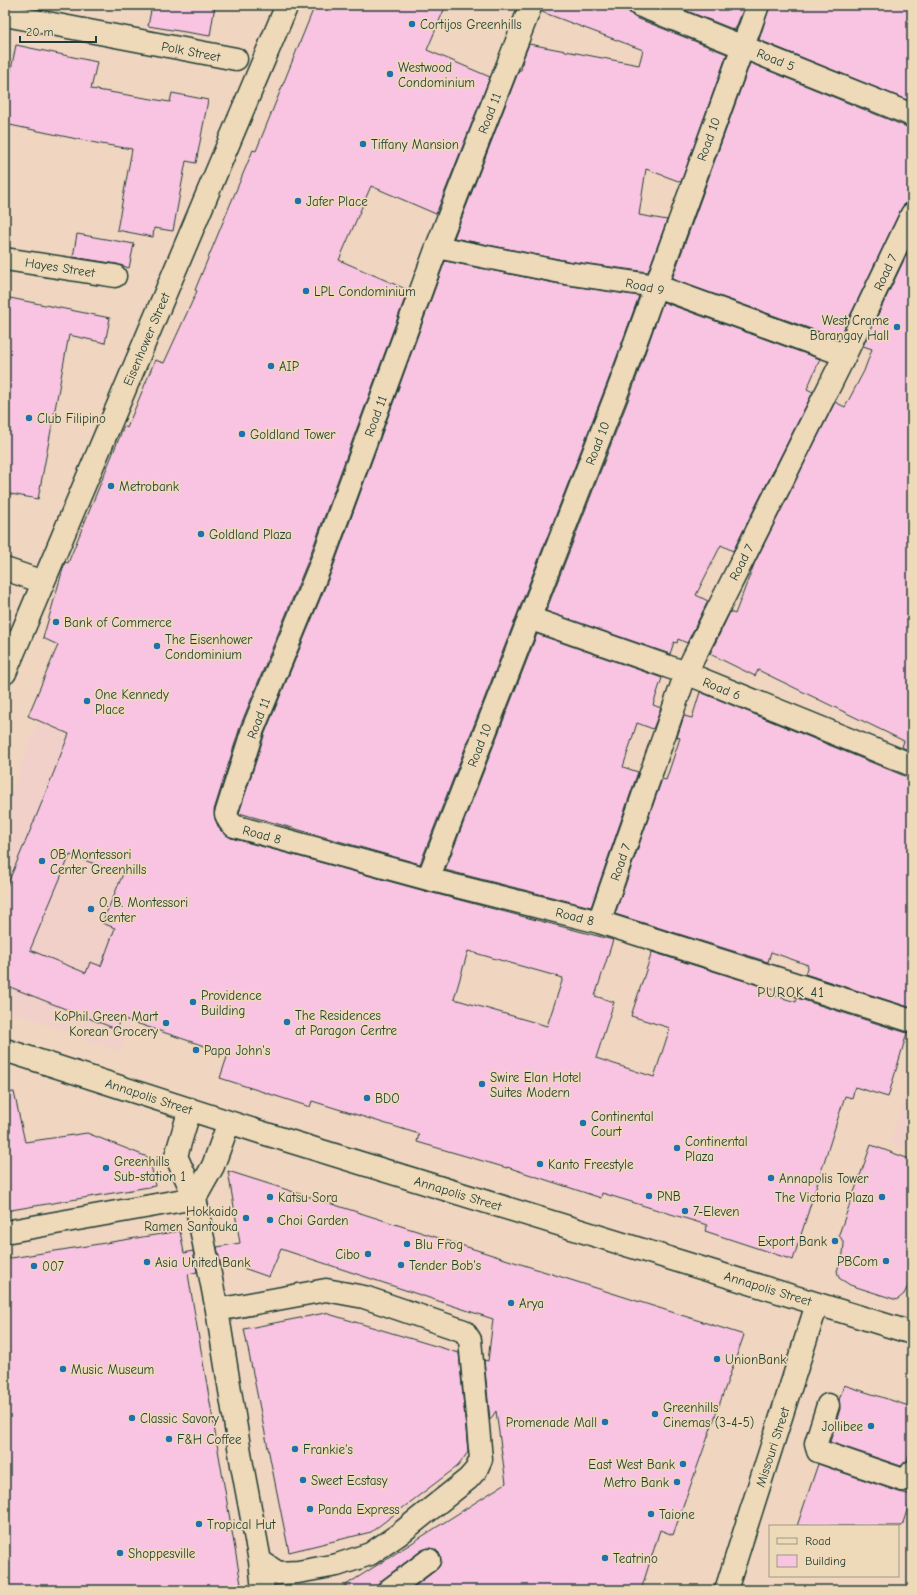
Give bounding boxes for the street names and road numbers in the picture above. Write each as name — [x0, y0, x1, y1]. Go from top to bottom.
street label: Polk Street — [160, 38, 223, 65]
street label: Road 5 — [755, 45, 797, 74]
street label: Road 11 — [475, 91, 504, 136]
street label: Road 10 — [694, 115, 723, 163]
street label: Road 7 — [871, 252, 900, 293]
street label: Hayes Street — [24, 255, 97, 281]
street label: Road 9 — [624, 275, 666, 298]
street label: Eisenhower Street — [120, 289, 173, 388]
street label: Road 11 — [361, 394, 390, 439]
street label: Road 10 — [582, 419, 613, 467]
street label: Road 7 — [726, 542, 757, 583]
street label: Road 6 — [701, 674, 743, 703]
street label: Road 11 — [244, 696, 273, 741]
street label: Road 10 — [464, 721, 495, 769]
street label: Road 8 — [241, 822, 283, 847]
street label: Road 7 — [607, 841, 634, 883]
street label: Road 8 — [554, 904, 596, 929]
street label: Annapolis Street — [103, 1075, 195, 1118]
street label: Annapolis Street — [412, 1173, 505, 1214]
street label: Annapolis Street — [722, 1268, 815, 1309]
street label: Missouri Street — [752, 1404, 793, 1489]

